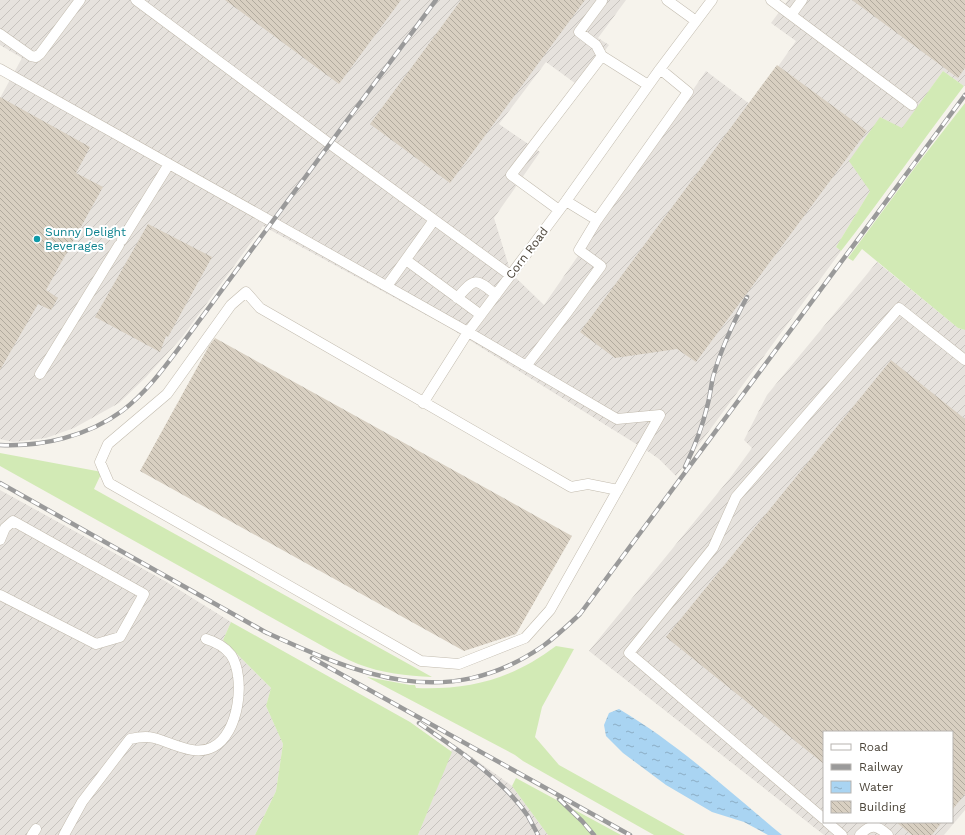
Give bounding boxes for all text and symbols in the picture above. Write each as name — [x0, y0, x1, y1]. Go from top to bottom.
street label: Corn Road — [503, 224, 551, 282]
place label: Sunny Delight Beverages — [45, 225, 126, 253]
marker: Sunny Delight Beverages — [32, 234, 42, 244]
legend — [823, 731, 953, 823]
text: Road — [859, 740, 888, 754]
text: Railway — [859, 760, 904, 774]
text: Water — [859, 780, 894, 794]
text: Building — [859, 800, 906, 814]

